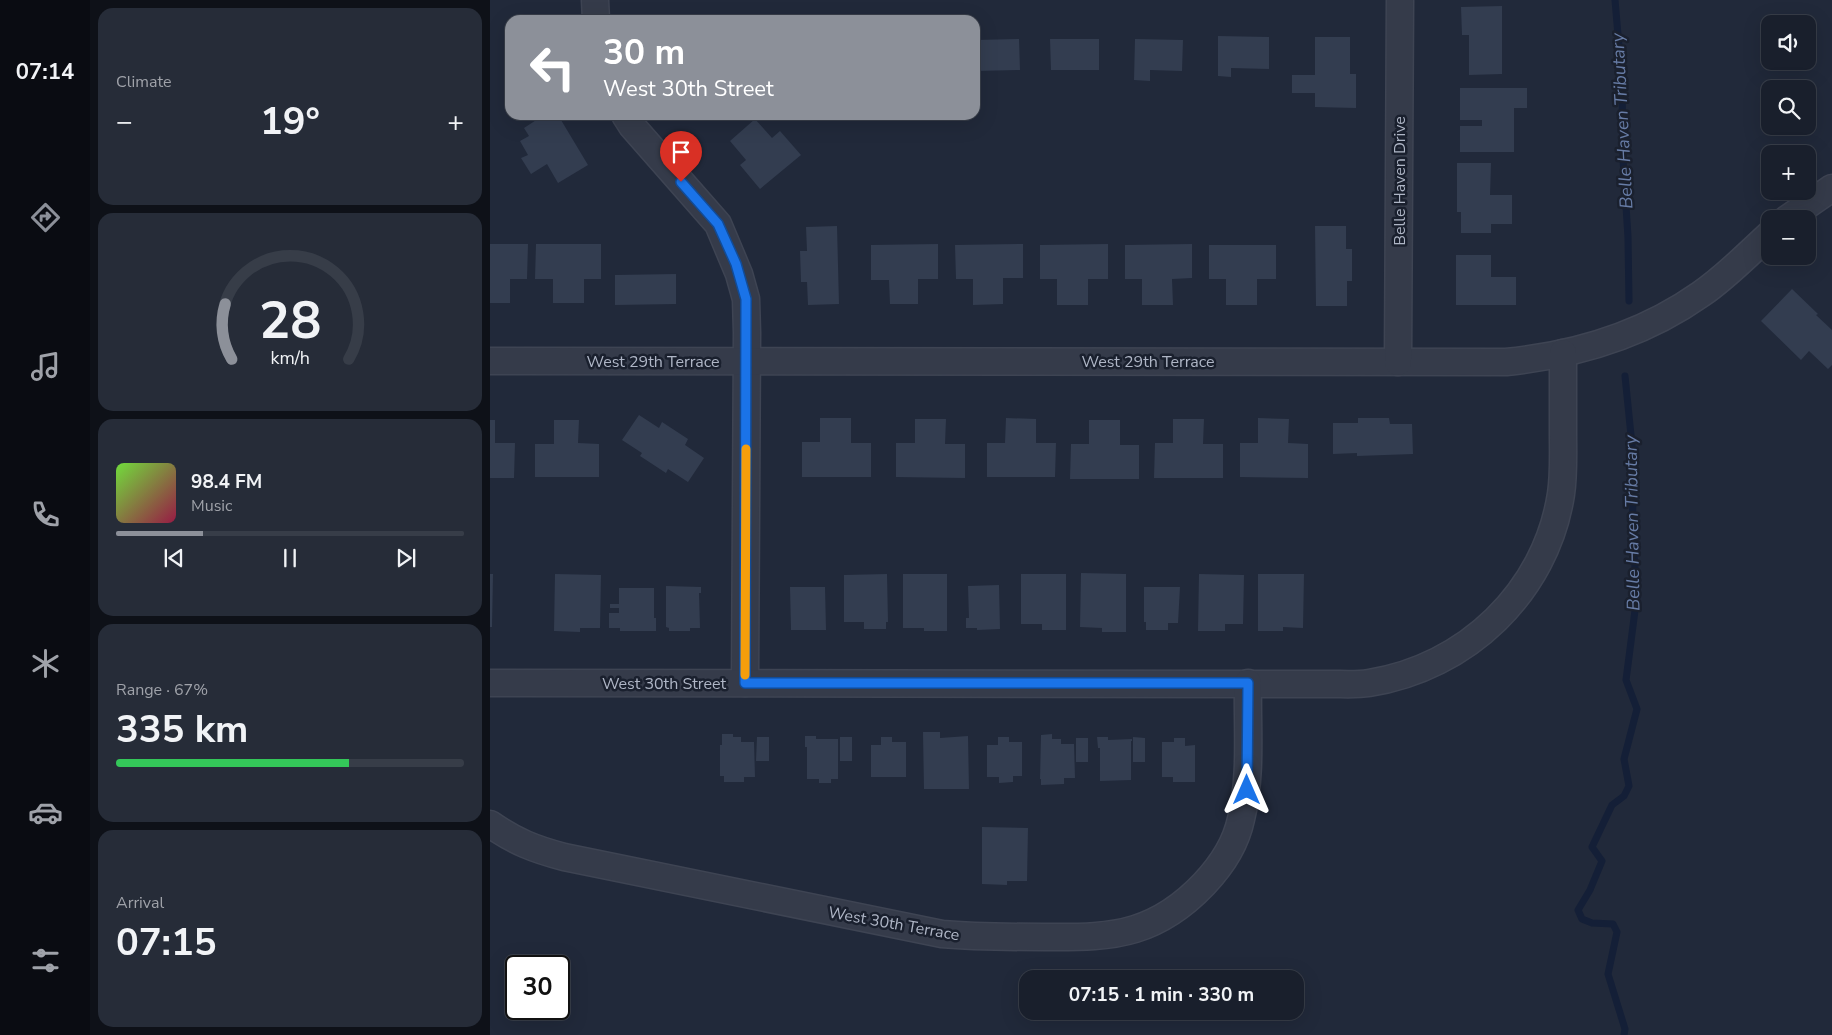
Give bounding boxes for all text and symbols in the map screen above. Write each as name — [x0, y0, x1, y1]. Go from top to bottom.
map controls — [1761, 15, 1816, 265]
button: sound — [1761, 15, 1816, 70]
text: 30 m — [603, 29, 685, 76]
water label: Belle Haven Tributary — [1605, 32, 1639, 209]
icon: left — [520, 35, 585, 100]
text: 07:14 — [16, 57, 74, 87]
text: Climate — [116, 71, 171, 93]
text: West 30th Street — [603, 74, 774, 104]
button: search — [1761, 80, 1816, 135]
text: 19° — [260, 96, 320, 147]
text: − — [116, 103, 133, 141]
text: + — [447, 103, 464, 141]
street label: Belle Haven Drive — [1389, 116, 1411, 246]
pin — [660, 131, 702, 182]
icon: arrive — [667, 138, 695, 166]
button: + — [1761, 145, 1816, 200]
icon: directions — [28, 200, 63, 235]
button: − — [1761, 210, 1816, 265]
text: 28 — [259, 285, 321, 356]
text: km/h — [270, 346, 310, 370]
icon: music — [28, 349, 63, 384]
street label: West 29th Terrace — [586, 351, 720, 373]
street label: West 29th Terrace — [1081, 351, 1215, 373]
water label: Belle Haven Tributary — [1618, 434, 1646, 611]
text: 98.4 FM — [191, 469, 262, 495]
text: Music — [191, 495, 232, 517]
icon: phone — [28, 497, 63, 532]
icon: previous — [160, 544, 188, 572]
icon: pause — [276, 544, 304, 572]
icon: next — [392, 544, 420, 572]
icon: climate — [28, 646, 63, 681]
street label: West 30th Street — [602, 673, 726, 695]
text: Range · 67% — [116, 679, 208, 701]
text: 335 km — [116, 704, 248, 755]
position arrow — [1220, 763, 1272, 815]
icon: car — [28, 795, 63, 830]
text: Arrival — [116, 892, 164, 914]
street label: West 30th Terrace — [826, 902, 961, 946]
text: 07:15 — [116, 917, 217, 968]
icon: filters — [28, 943, 63, 978]
speed limit sign: 30 — [505, 955, 570, 1020]
text: 07:15 · 1 min · 330 m — [1069, 982, 1254, 1008]

